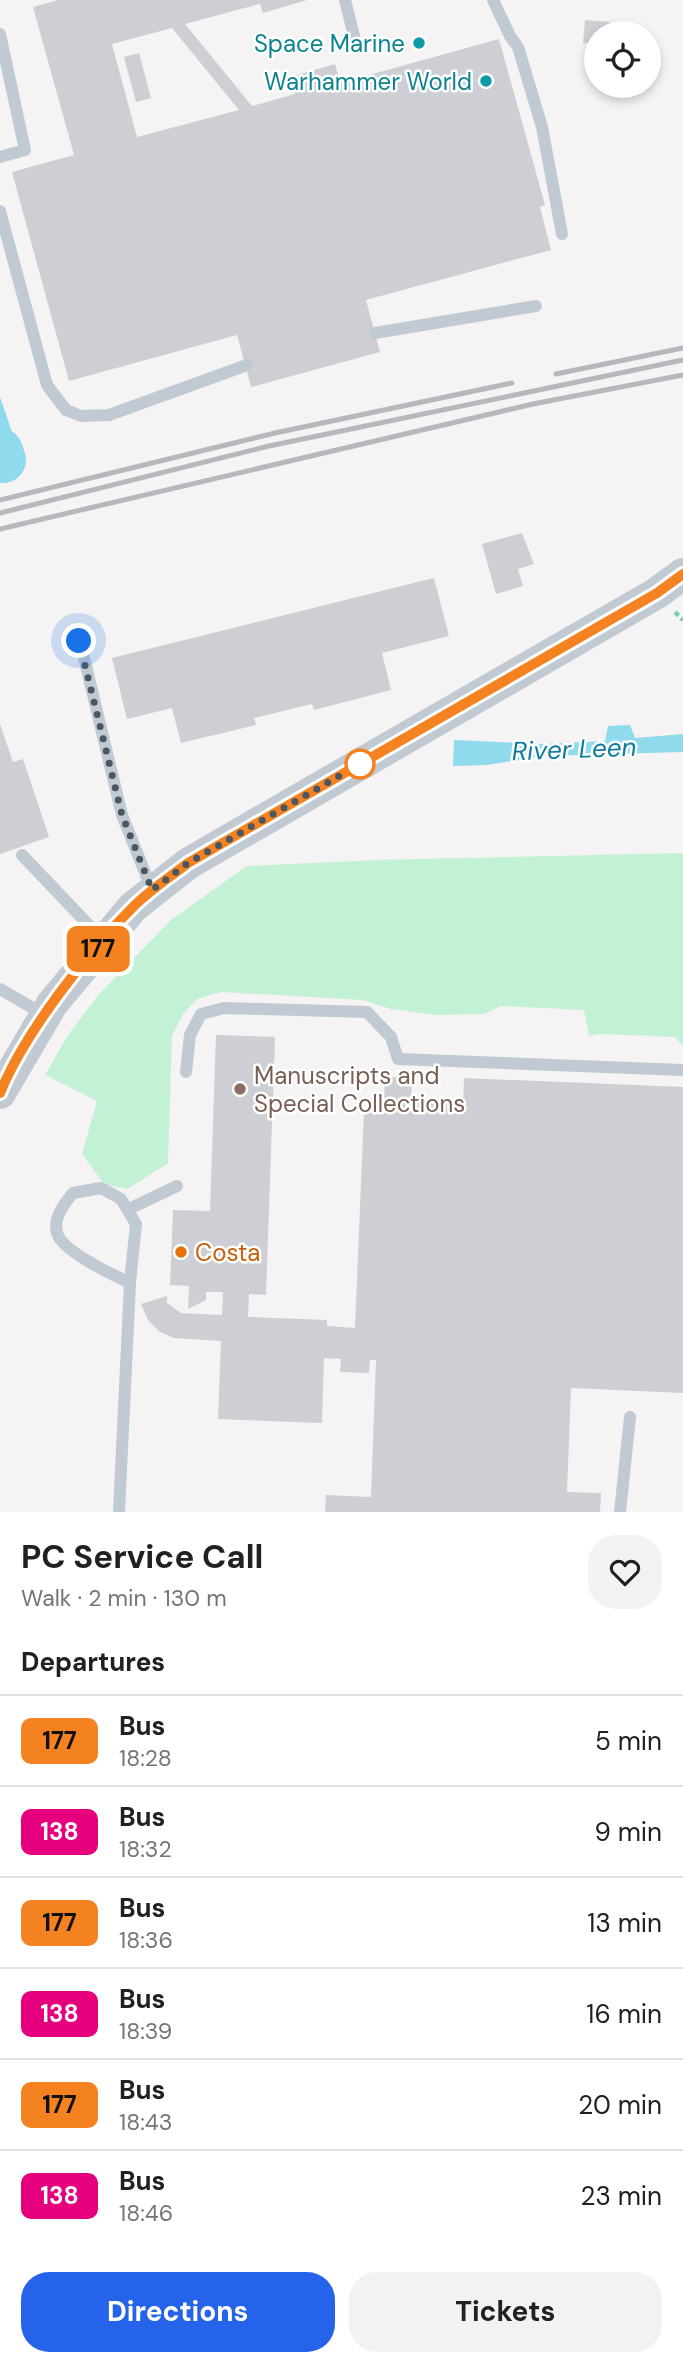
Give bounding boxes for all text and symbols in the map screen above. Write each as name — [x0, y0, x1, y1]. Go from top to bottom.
map controls — [584, 21, 661, 98]
button: locate — [584, 21, 661, 98]
place label: Space Marine — [254, 28, 405, 59]
marker: Space Marine — [411, 35, 427, 51]
place label: Warhammer World — [264, 66, 472, 97]
marker: Warhammer World — [478, 73, 494, 89]
your location — [61, 623, 96, 658]
water label: River Leen — [511, 730, 637, 768]
unlabelled marker — [345, 749, 375, 779]
line badge: 177 — [58, 926, 138, 972]
text: 177 — [81, 933, 115, 964]
place label: Manuscripts and Special Collections — [254, 1060, 465, 1119]
marker: Manuscripts and Special Collections — [232, 1081, 248, 1097]
place label: Costa — [195, 1237, 260, 1268]
marker: Costa — [173, 1244, 189, 1260]
text: PC Service Call — [21, 1535, 263, 1578]
button: heart — [588, 1535, 662, 1609]
text: Walk · 2 min · 130 m — [21, 1583, 227, 1613]
text: Departures — [21, 1645, 165, 1679]
text: Bus — [119, 1709, 165, 1743]
text: 5 min — [595, 1724, 662, 1758]
text: 177 — [42, 1725, 77, 1756]
text: 18:28 — [119, 1743, 172, 1773]
text: Bus — [119, 1800, 165, 1834]
text: 9 min — [594, 1815, 662, 1849]
text: 138 — [40, 1816, 79, 1847]
text: 18:32 — [119, 1834, 172, 1864]
text: Bus — [119, 1891, 165, 1925]
text: 13 min — [587, 1906, 662, 1940]
text: 177 — [42, 1907, 77, 1938]
text: 18:36 — [119, 1925, 173, 1955]
text: Bus — [119, 1982, 165, 2016]
text: 16 min — [586, 1997, 662, 2031]
text: 138 — [40, 1998, 79, 2029]
text: 18:39 — [119, 2016, 172, 2046]
text: Bus — [119, 2073, 165, 2107]
text: 20 min — [578, 2088, 662, 2122]
text: 177 — [42, 2089, 77, 2120]
text: 18:43 — [119, 2107, 172, 2137]
text: Bus — [119, 2164, 165, 2198]
text: 23 min — [580, 2179, 662, 2213]
text: 138 — [40, 2180, 79, 2211]
text: 18:46 — [119, 2198, 173, 2228]
button: Directions — [21, 2272, 335, 2352]
button: Tickets — [349, 2272, 662, 2352]

